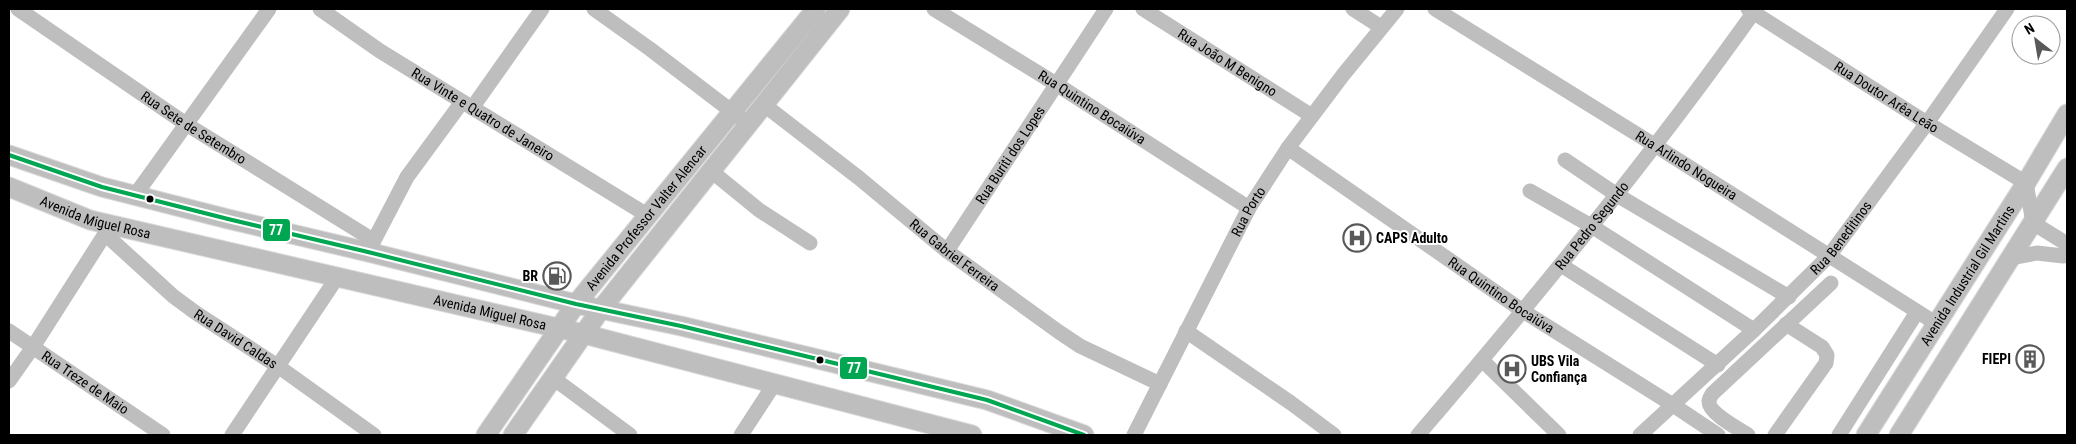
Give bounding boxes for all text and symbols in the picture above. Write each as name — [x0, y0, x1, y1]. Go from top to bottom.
north arrow — [2011, 15, 2061, 65]
text: N — [2022, 20, 2037, 38]
street label: Rua João M Benigno — [1175, 25, 1280, 100]
street label: Rua Doutor Arêa Leão — [1831, 58, 1941, 136]
street label: Rua Vinte e Quatro de Janeiro — [409, 64, 557, 164]
street label: Rua Quintino Bocaiúva — [1035, 67, 1149, 147]
street label: Rua Sete de Setembro — [138, 88, 249, 167]
street label: Rua Buriti dos Lopes — [972, 103, 1048, 207]
street label: Rua Arlindo Nogueira — [1633, 127, 1740, 203]
street label: Avenida Professor Valter Alencar — [582, 142, 710, 293]
street label: Rua Pedro Segundo — [1552, 179, 1632, 273]
street label: Rua Porto — [1228, 184, 1269, 239]
street label: Avenida Miguel Rosa — [38, 193, 152, 242]
unlabelled marker — [145, 194, 155, 204]
street label: Rua Beneditinos — [1807, 198, 1875, 278]
street label: Avenida Industrial Gil Martins — [1917, 202, 2018, 348]
street label: Rua Gabriel Ferreira — [907, 216, 1003, 294]
line badge: 77 — [262, 218, 291, 242]
text: 77 — [269, 222, 283, 238]
hospital icon: CAPS Adulto — [1342, 223, 1372, 253]
place label: CAPS Adulto — [1376, 230, 1448, 246]
street label: Rua Quintino Bocaiúva — [1445, 254, 1557, 336]
fuel station icon: BR — [542, 261, 572, 291]
place label: BR — [522, 268, 538, 284]
street label: Avenida Miguel Rosa — [432, 292, 548, 333]
street label: Rua David Caldas — [191, 306, 280, 372]
building icon: FIEPI — [2015, 344, 2045, 374]
street label: Rua Treze de Maio — [39, 347, 132, 418]
place label: FIEPI — [1982, 351, 2011, 367]
place label: UBS Vila Confiança — [1531, 353, 1587, 385]
hospital icon: UBS Vila Confiança — [1497, 354, 1527, 384]
unlabelled marker — [815, 355, 825, 365]
line badge: 77 — [839, 356, 868, 380]
text: 77 — [847, 360, 861, 376]

